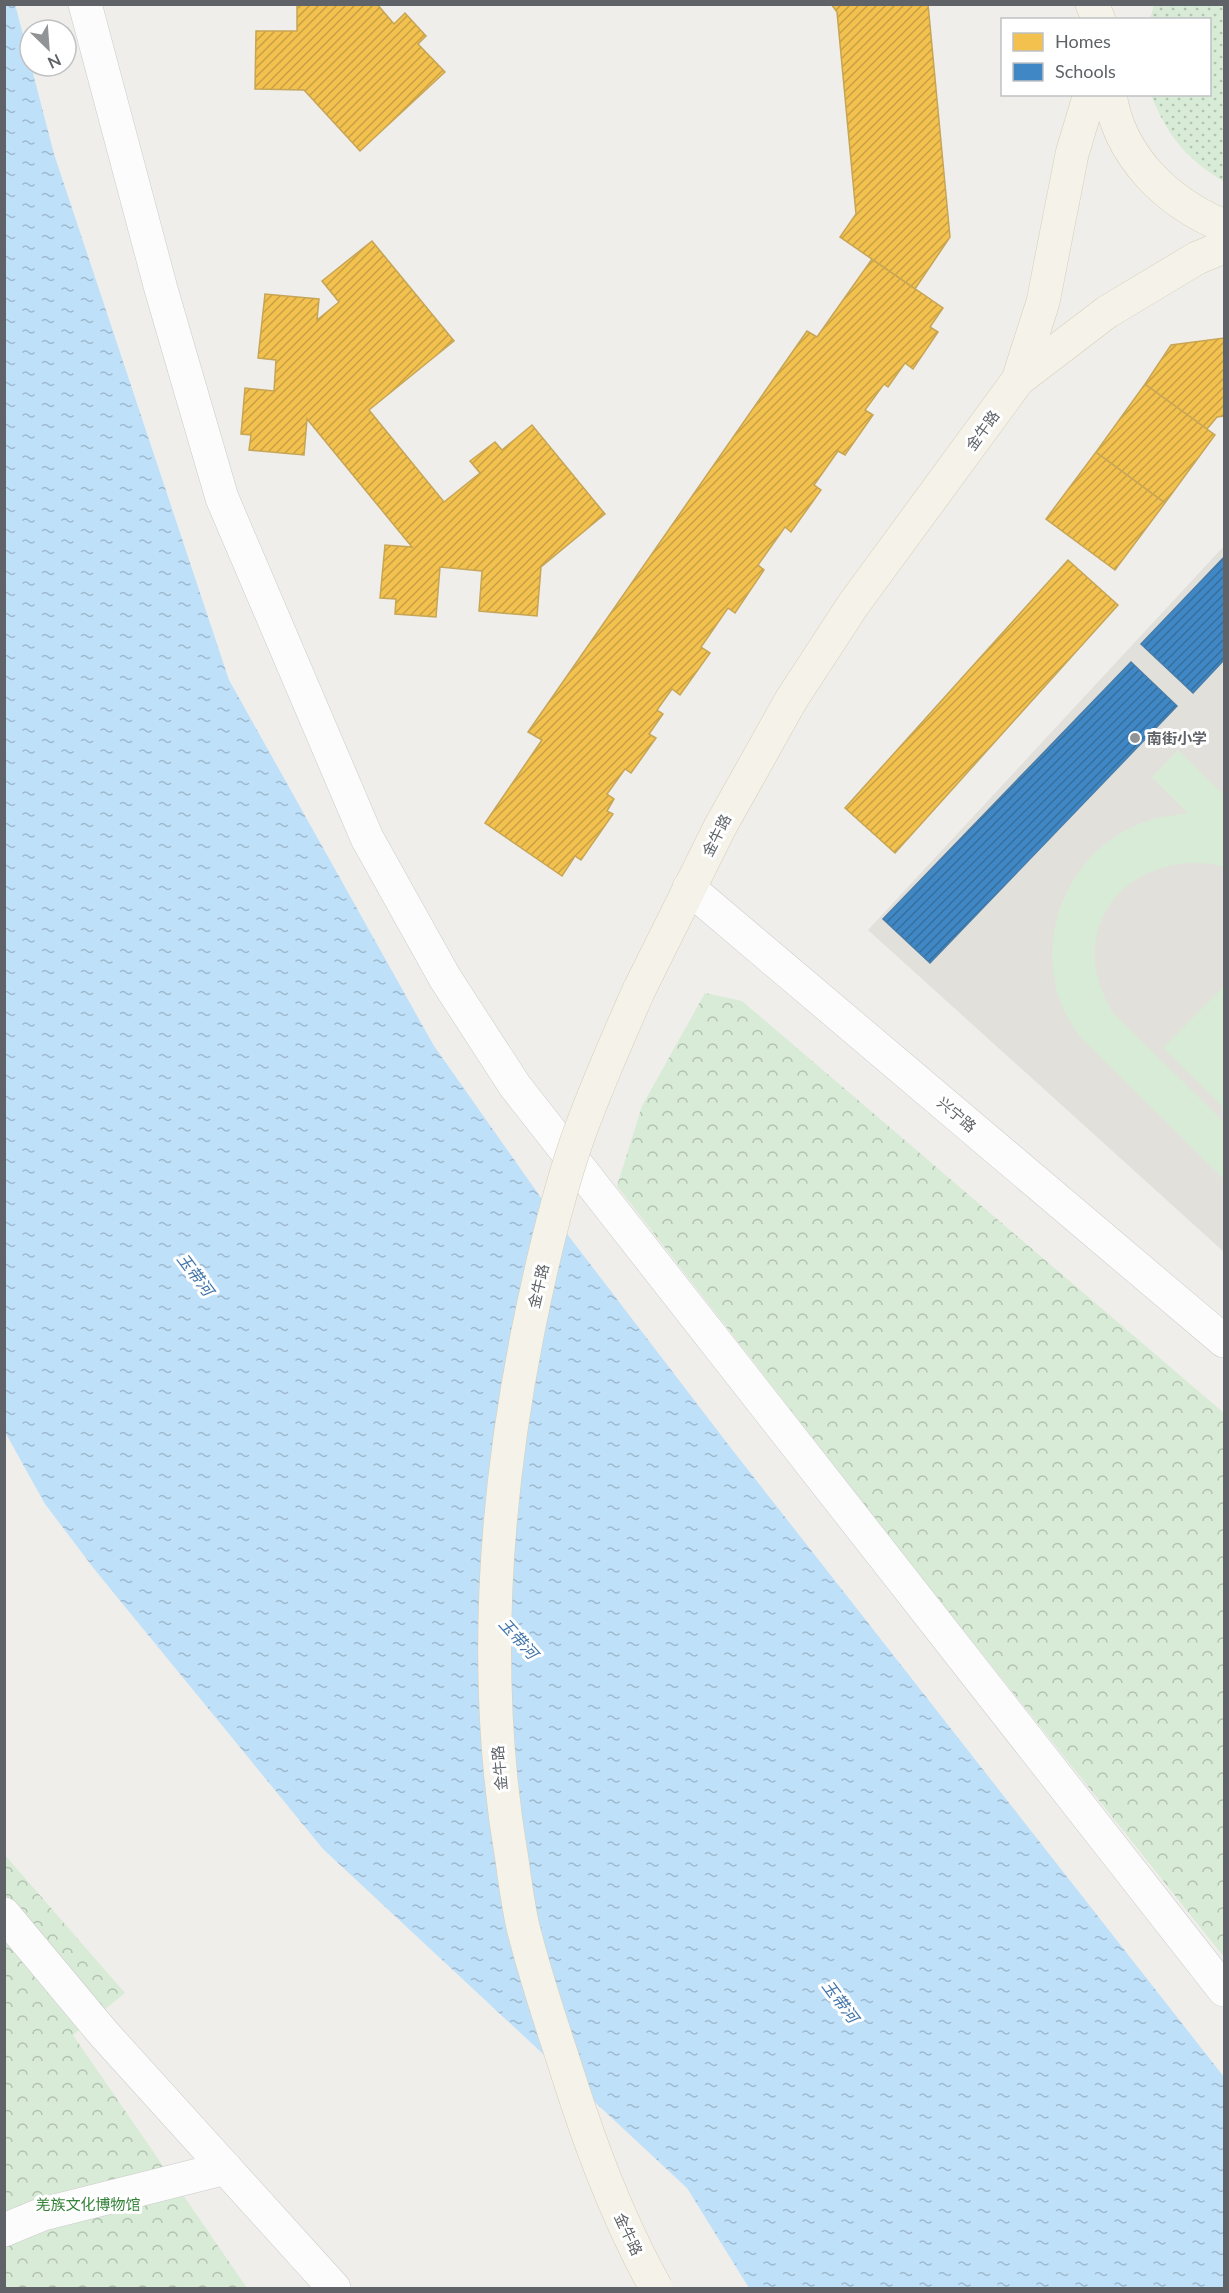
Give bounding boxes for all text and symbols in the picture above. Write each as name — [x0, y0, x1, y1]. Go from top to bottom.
north arrow — [18, 18, 78, 78]
legend — [1001, 18, 1211, 96]
text: Homes — [1055, 30, 1111, 52]
text: N — [45, 51, 64, 73]
text: Schools — [1055, 60, 1116, 82]
street label: 金牛路 — [961, 407, 1003, 453]
place label: 南街小学 — [1147, 729, 1207, 747]
marker: 南街小学 — [1128, 731, 1142, 745]
street label: 金牛路 — [698, 811, 734, 859]
street label: 兴宁路 — [934, 1093, 980, 1135]
water label: 玉带河 — [174, 1249, 220, 1301]
street label: 金牛路 — [524, 1262, 552, 1310]
water label: 玉带河 — [496, 1614, 544, 1664]
street label: 金牛路 — [488, 1745, 510, 1791]
water label: 玉带河 — [819, 1976, 865, 2028]
park label: 羌族文化博物馆 — [35, 2195, 141, 2213]
street label: 金牛路 — [611, 2210, 647, 2258]

